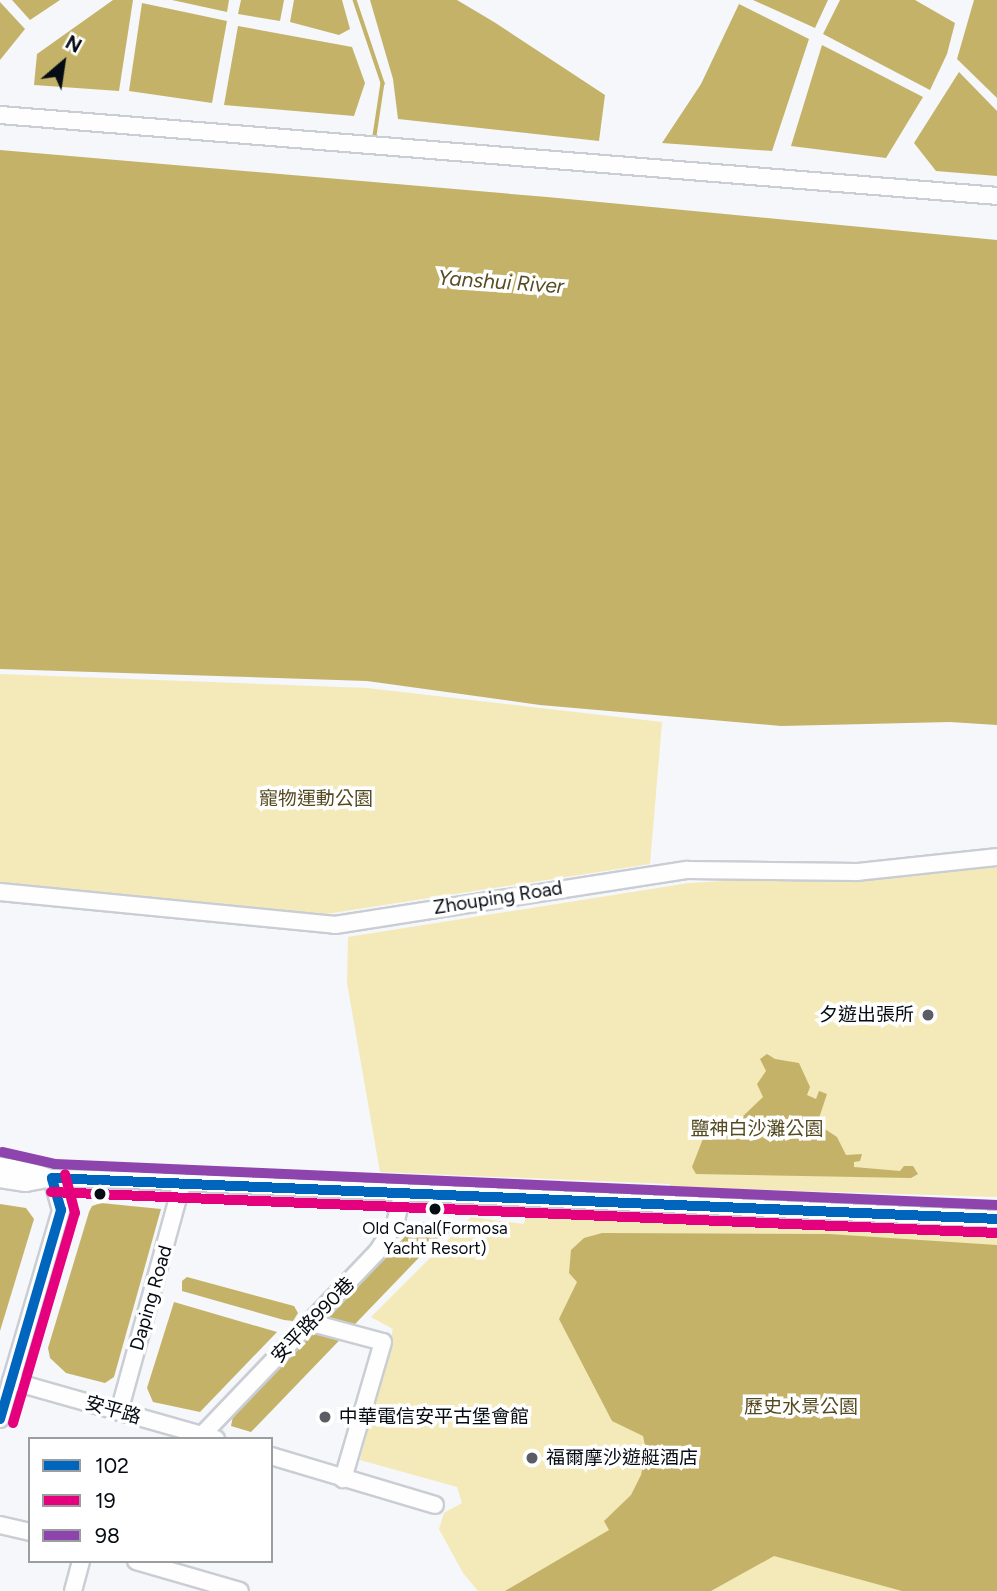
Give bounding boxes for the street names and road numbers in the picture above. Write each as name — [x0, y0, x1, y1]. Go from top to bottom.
street label: Zhouping Road — [432, 877, 564, 919]
street label: Daping Road — [125, 1243, 177, 1353]
street label: 安平路990巷 — [267, 1273, 359, 1367]
street label: 安平路 — [82, 1391, 144, 1429]

